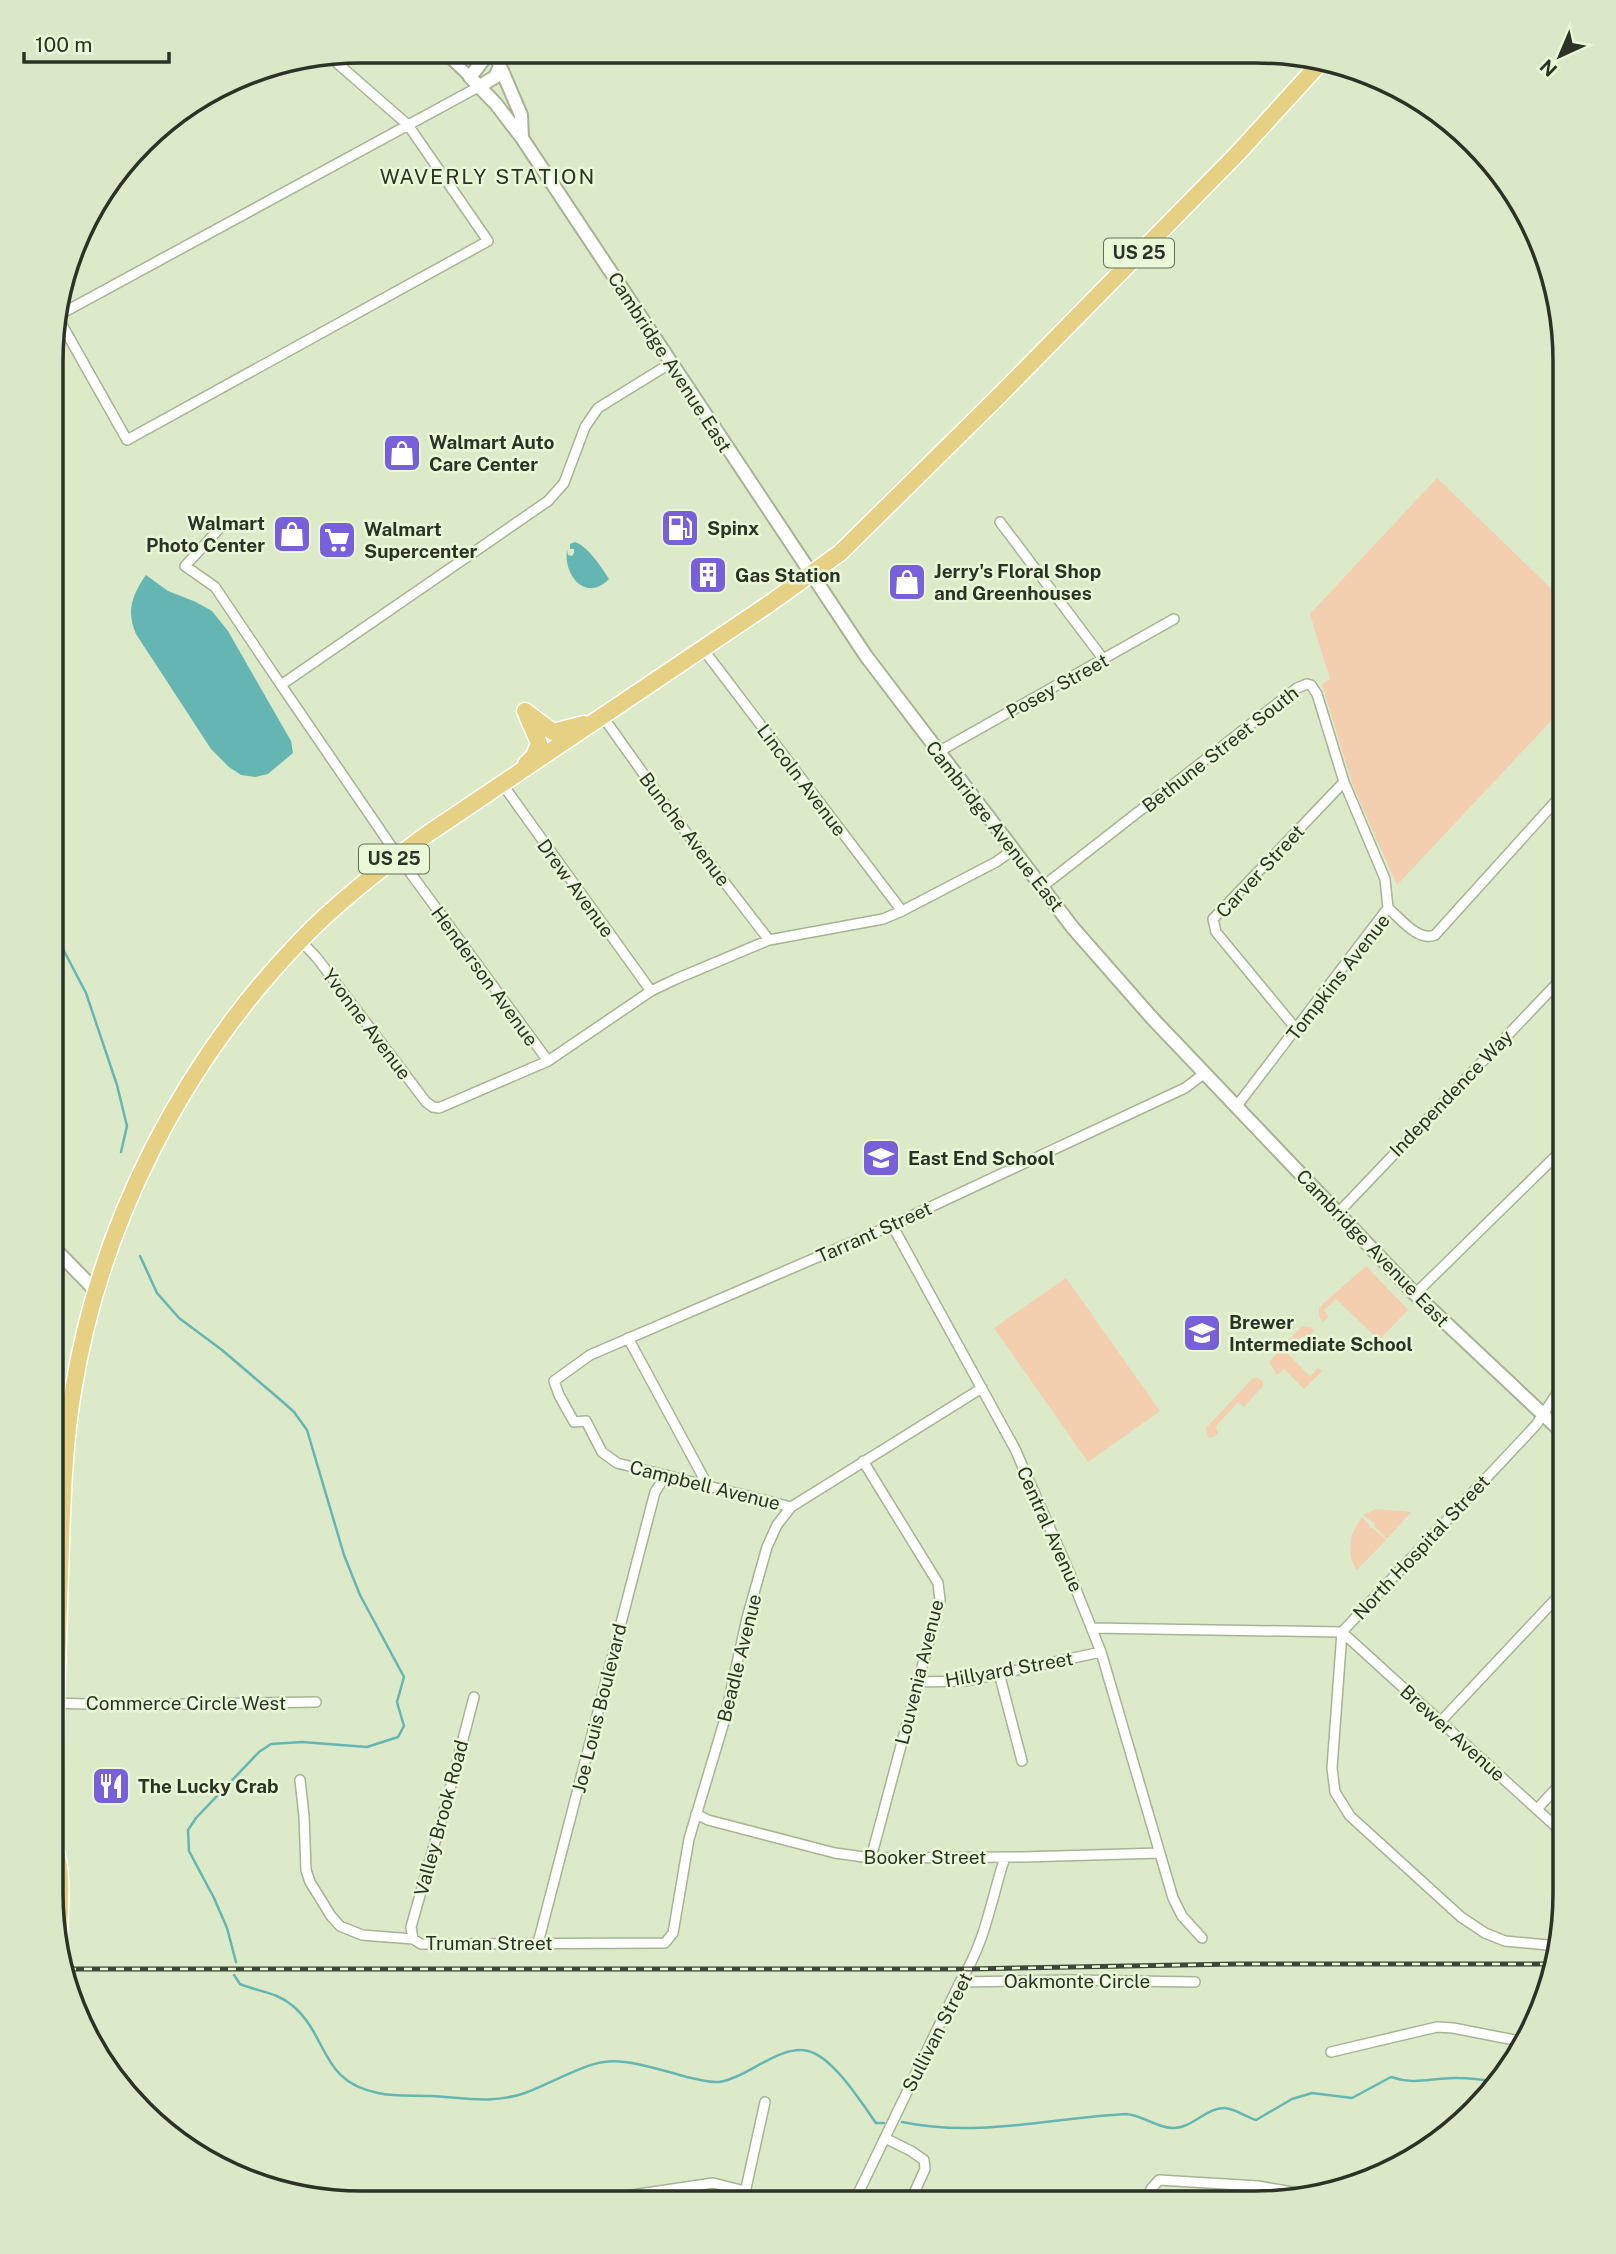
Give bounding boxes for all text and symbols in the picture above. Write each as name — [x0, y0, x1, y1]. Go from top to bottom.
scale bar — [24, 21, 170, 65]
north arrow — [1525, 21, 1595, 91]
text: 100 m — [35, 32, 92, 57]
text: N — [1535, 55, 1561, 81]
district label: WAVERLY STATION — [380, 164, 596, 189]
road number: US 25 — [1104, 239, 1174, 268]
street label: Cambridge Avenue East — [604, 268, 736, 456]
place label: Walmart Auto Care Center — [429, 431, 554, 475]
shop icon: Walmart Auto Care Center — [381, 432, 423, 474]
fuel station icon: Spinx — [659, 507, 701, 549]
place label: Walmart Photo Center — [146, 512, 265, 556]
shop icon: Walmart Photo Center — [271, 513, 313, 555]
place label: Spinx — [707, 517, 759, 539]
place label: Walmart Supercenter — [364, 518, 478, 562]
supermarket icon: Walmart Supercenter — [316, 519, 358, 561]
building icon: Gas Station — [687, 554, 729, 596]
place label: Jerry's Floral Shop and Greenhouses — [934, 560, 1101, 604]
shop icon: Jerry's Floral Shop and Greenhouses — [886, 561, 928, 603]
place label: Gas Station — [735, 564, 841, 586]
street label: Posey Street — [1002, 649, 1112, 723]
street label: Bethune Street South — [1138, 681, 1302, 817]
street label: Lincoln Avenue — [753, 720, 851, 840]
street label: Cambridge Avenue East — [922, 736, 1068, 916]
street label: Bunche Avenue — [635, 768, 735, 890]
street label: Carver Street — [1211, 820, 1309, 922]
street label: Drew Avenue — [533, 835, 619, 941]
road number: US 25 — [359, 844, 429, 874]
street label: Henderson Avenue — [427, 902, 543, 1050]
street label: Tompkins Avenue — [1282, 909, 1394, 1045]
street label: Yvonne Avenue — [318, 964, 416, 1084]
street label: Independence Way — [1385, 1025, 1517, 1161]
school or university icon: East End School — [860, 1137, 902, 1179]
place label: East End School — [908, 1147, 1055, 1169]
street label: Cambridge Avenue East — [1292, 1165, 1454, 1331]
street label: Tarrant Street — [813, 1197, 935, 1267]
place label: Brewer Intermediate School — [1229, 1311, 1413, 1355]
school or university icon: Brewer Intermediate School — [1181, 1312, 1223, 1354]
street label: Campbell Avenue — [627, 1456, 783, 1514]
street label: Central Avenue — [1012, 1463, 1088, 1595]
street label: North Hospital Street — [1348, 1470, 1494, 1624]
street label: Beadle Avenue — [712, 1592, 766, 1724]
street label: Louvenia Avenue — [890, 1597, 948, 1747]
street label: Joe Louis Boulevard — [567, 1621, 631, 1795]
street label: Hillyard Street — [943, 1647, 1075, 1691]
street label: Brewer Avenue — [1396, 1680, 1510, 1786]
street label: Commerce Circle West — [86, 1692, 286, 1714]
street label: Valley Brook Road — [410, 1738, 472, 1898]
restaurant icon: The Lucky Crab — [90, 1765, 132, 1807]
place label: The Lucky Crab — [138, 1775, 279, 1797]
street label: Booker Street — [864, 1846, 986, 1868]
street label: Truman Street — [425, 1932, 553, 1954]
street label: Sullivan Street — [898, 1969, 976, 2095]
street label: Oakmonte Circle — [1004, 1970, 1150, 1992]

